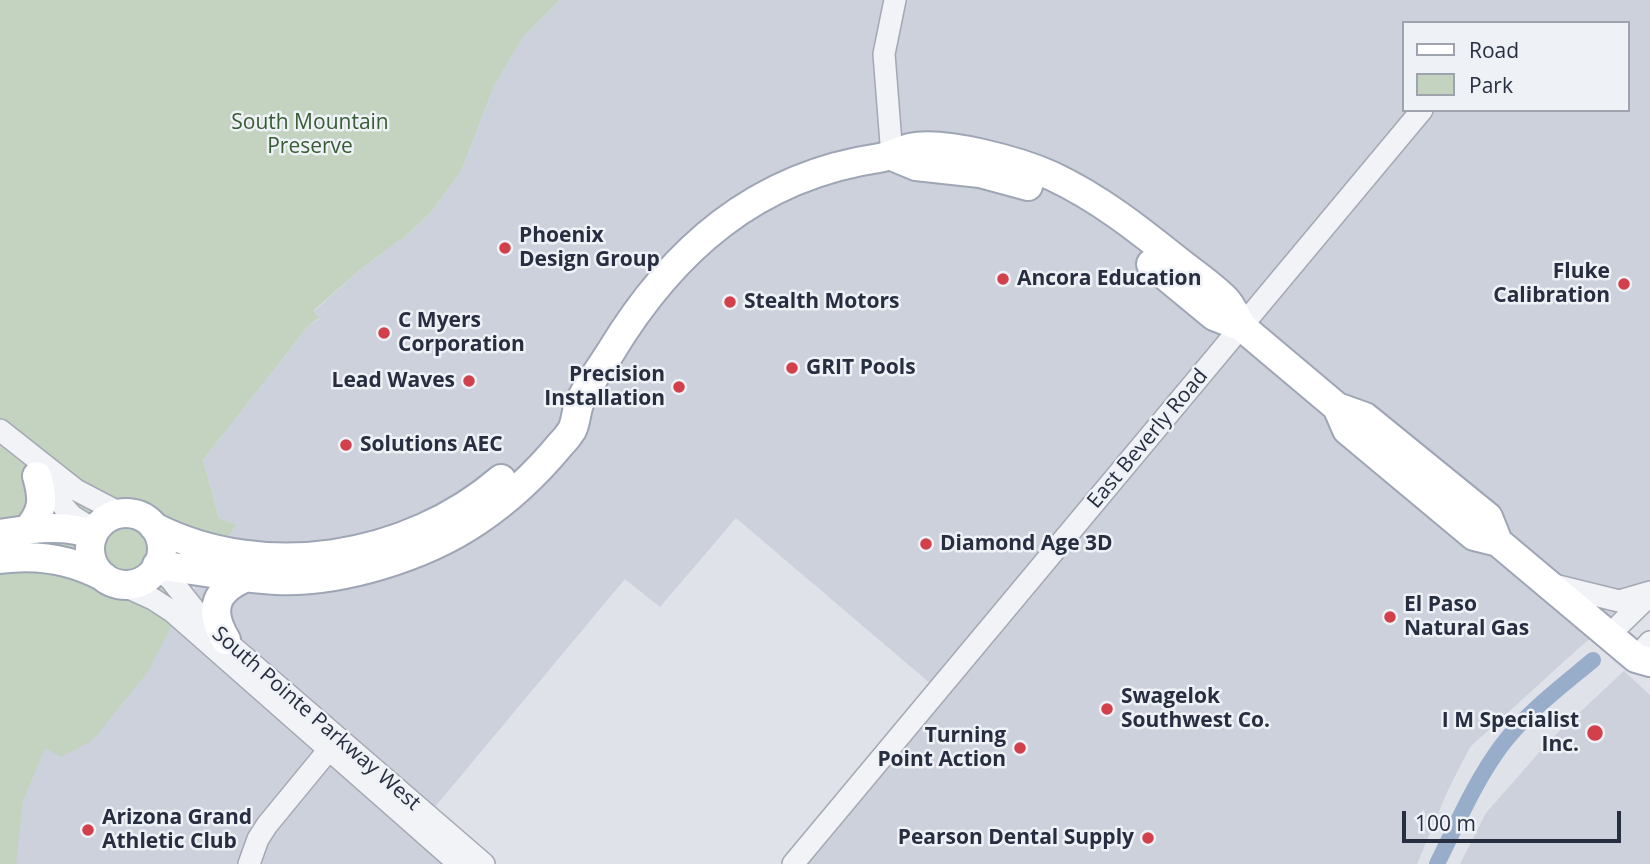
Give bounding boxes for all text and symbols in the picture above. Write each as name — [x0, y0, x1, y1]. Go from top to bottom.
legend — [1402, 21, 1629, 112]
text: Road — [1469, 36, 1519, 64]
text: Park — [1469, 71, 1513, 99]
park label: South Mountain Preserve — [231, 110, 389, 160]
place label: Phoenix Design Group — [519, 223, 660, 273]
marker: Phoenix Design Group — [497, 240, 513, 256]
place label: Fluke Calibration — [1493, 259, 1610, 309]
place label: Ancora Education — [1017, 266, 1201, 292]
marker: Ancora Education — [995, 271, 1011, 287]
marker: Fluke Calibration — [1616, 276, 1632, 292]
place label: Stealth Motors — [744, 289, 899, 315]
marker: Stealth Motors — [722, 294, 738, 310]
place label: C Myers Corporation — [398, 308, 525, 358]
marker: C Myers Corporation — [376, 325, 392, 341]
place label: GRIT Pools — [806, 355, 916, 381]
marker: GRIT Pools — [784, 360, 800, 376]
place label: Precision Installation — [544, 362, 665, 412]
street label: East Beverly Road — [1082, 364, 1214, 514]
place label: Lead Waves — [332, 368, 455, 394]
marker: Lead Waves — [461, 373, 477, 389]
marker: Precision Installation — [671, 379, 687, 395]
place label: Solutions AEC — [360, 432, 503, 458]
marker: Solutions AEC — [338, 437, 354, 453]
place label: Diamond Age 3D — [940, 531, 1113, 557]
marker: Diamond Age 3D — [918, 536, 934, 552]
place label: El Paso Natural Gas — [1404, 592, 1529, 642]
marker: El Paso Natural Gas — [1382, 609, 1398, 625]
street label: South Pointe Parkway West — [207, 622, 425, 816]
place label: Swagelok Southwest Co. — [1121, 684, 1270, 734]
marker: Swagelok Southwest Co. — [1099, 701, 1115, 717]
place label: I M Specialist Inc. — [1442, 708, 1579, 758]
place label: Turning Point Action — [877, 723, 1006, 773]
marker: I M Specialist Inc. — [1585, 723, 1605, 743]
marker: Turning Point Action — [1012, 740, 1028, 756]
scale bar — [1405, 798, 1624, 842]
place label: Arizona Grand Athletic Club — [102, 805, 252, 855]
text: 100 m — [1415, 809, 1476, 837]
marker: Arizona Grand Athletic Club — [80, 822, 96, 838]
place label: Pearson Dental Supply — [898, 825, 1134, 851]
marker: Pearson Dental Supply — [1140, 830, 1156, 846]

